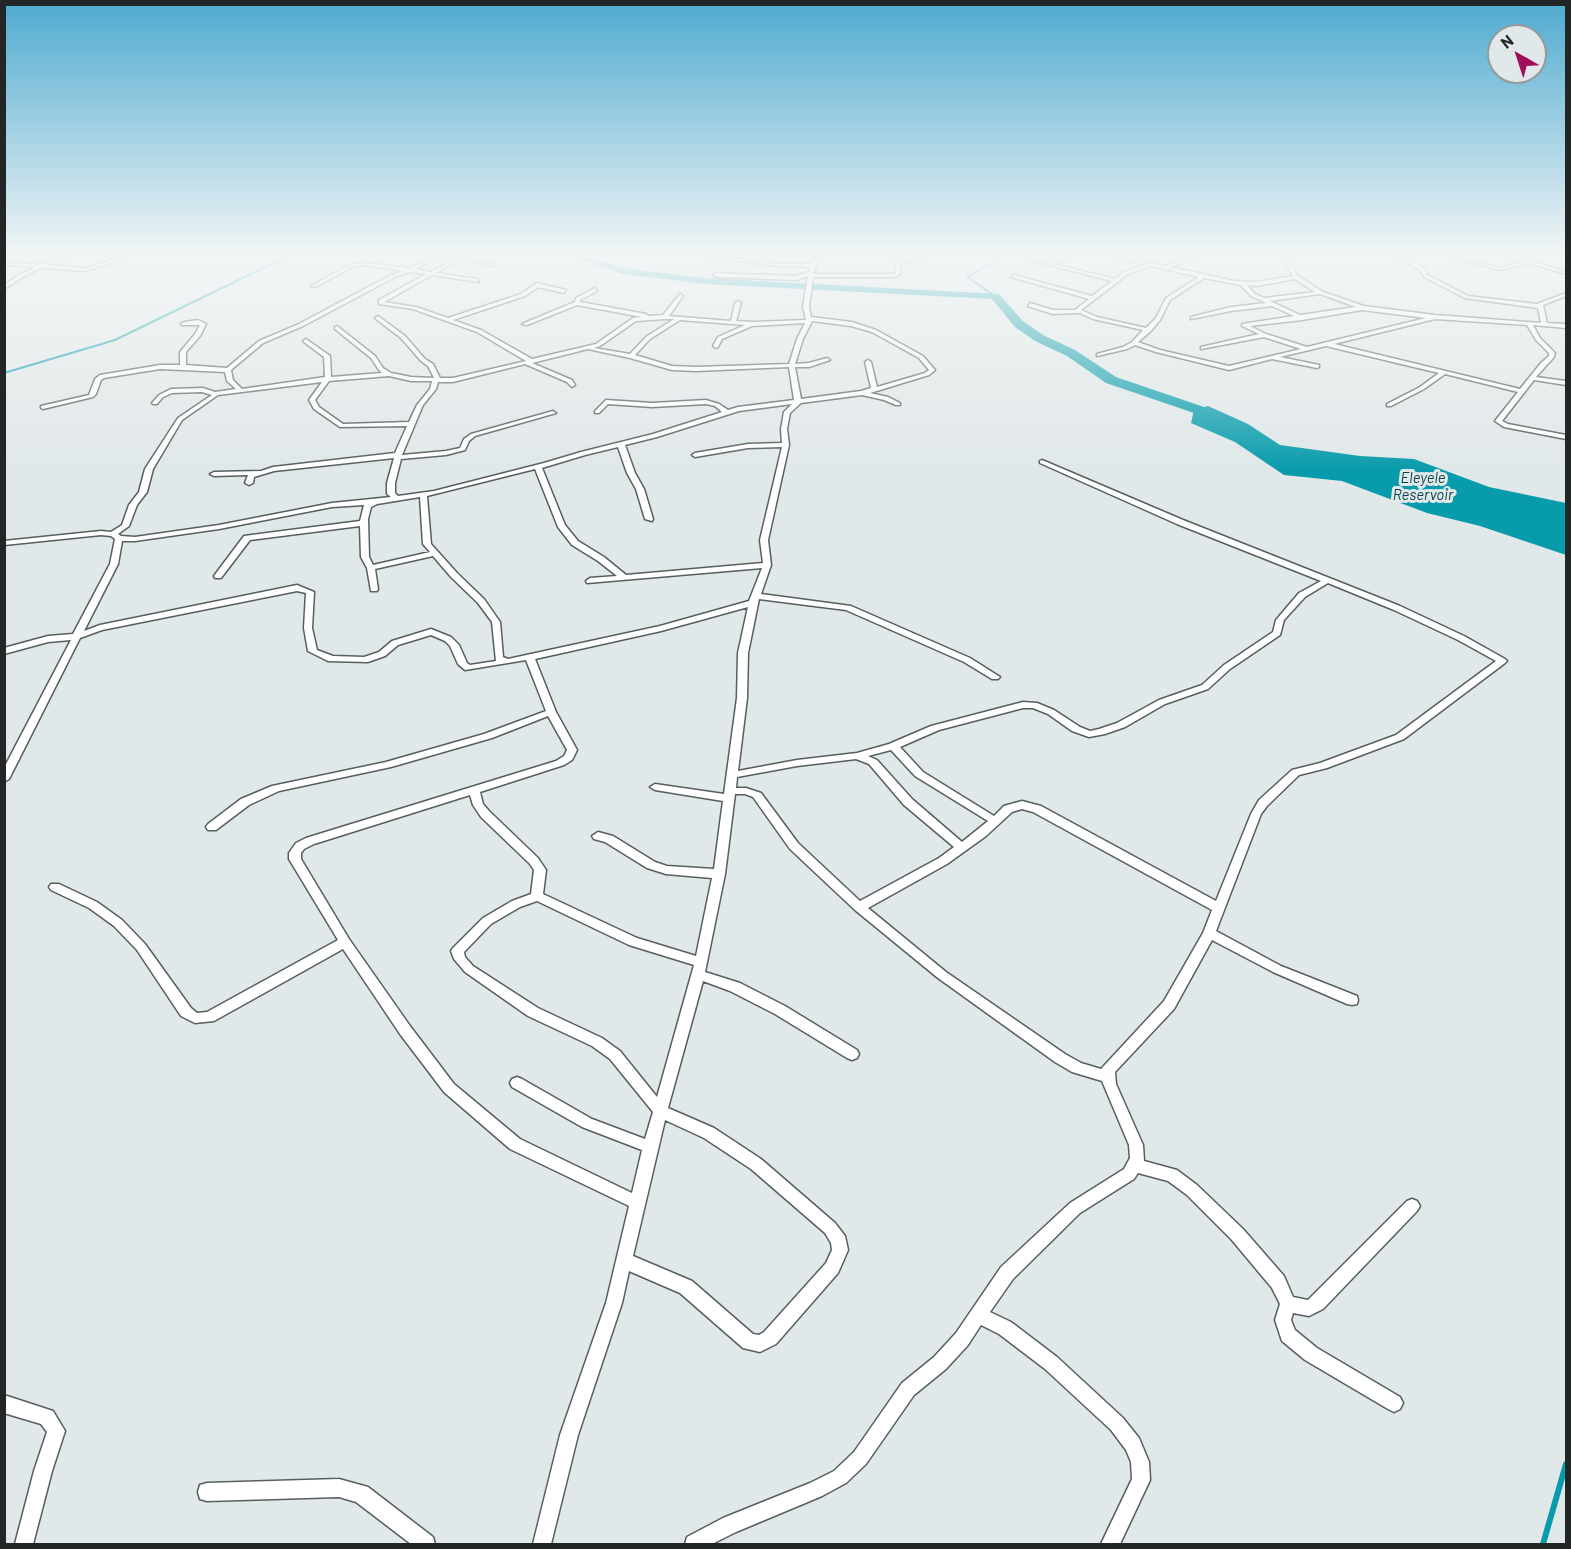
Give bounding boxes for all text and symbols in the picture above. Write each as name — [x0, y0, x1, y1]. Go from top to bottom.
north arrow — [1487, 24, 1547, 84]
text: N — [1496, 30, 1517, 52]
water label: Eleyele Reservoir — [1393, 469, 1453, 504]

